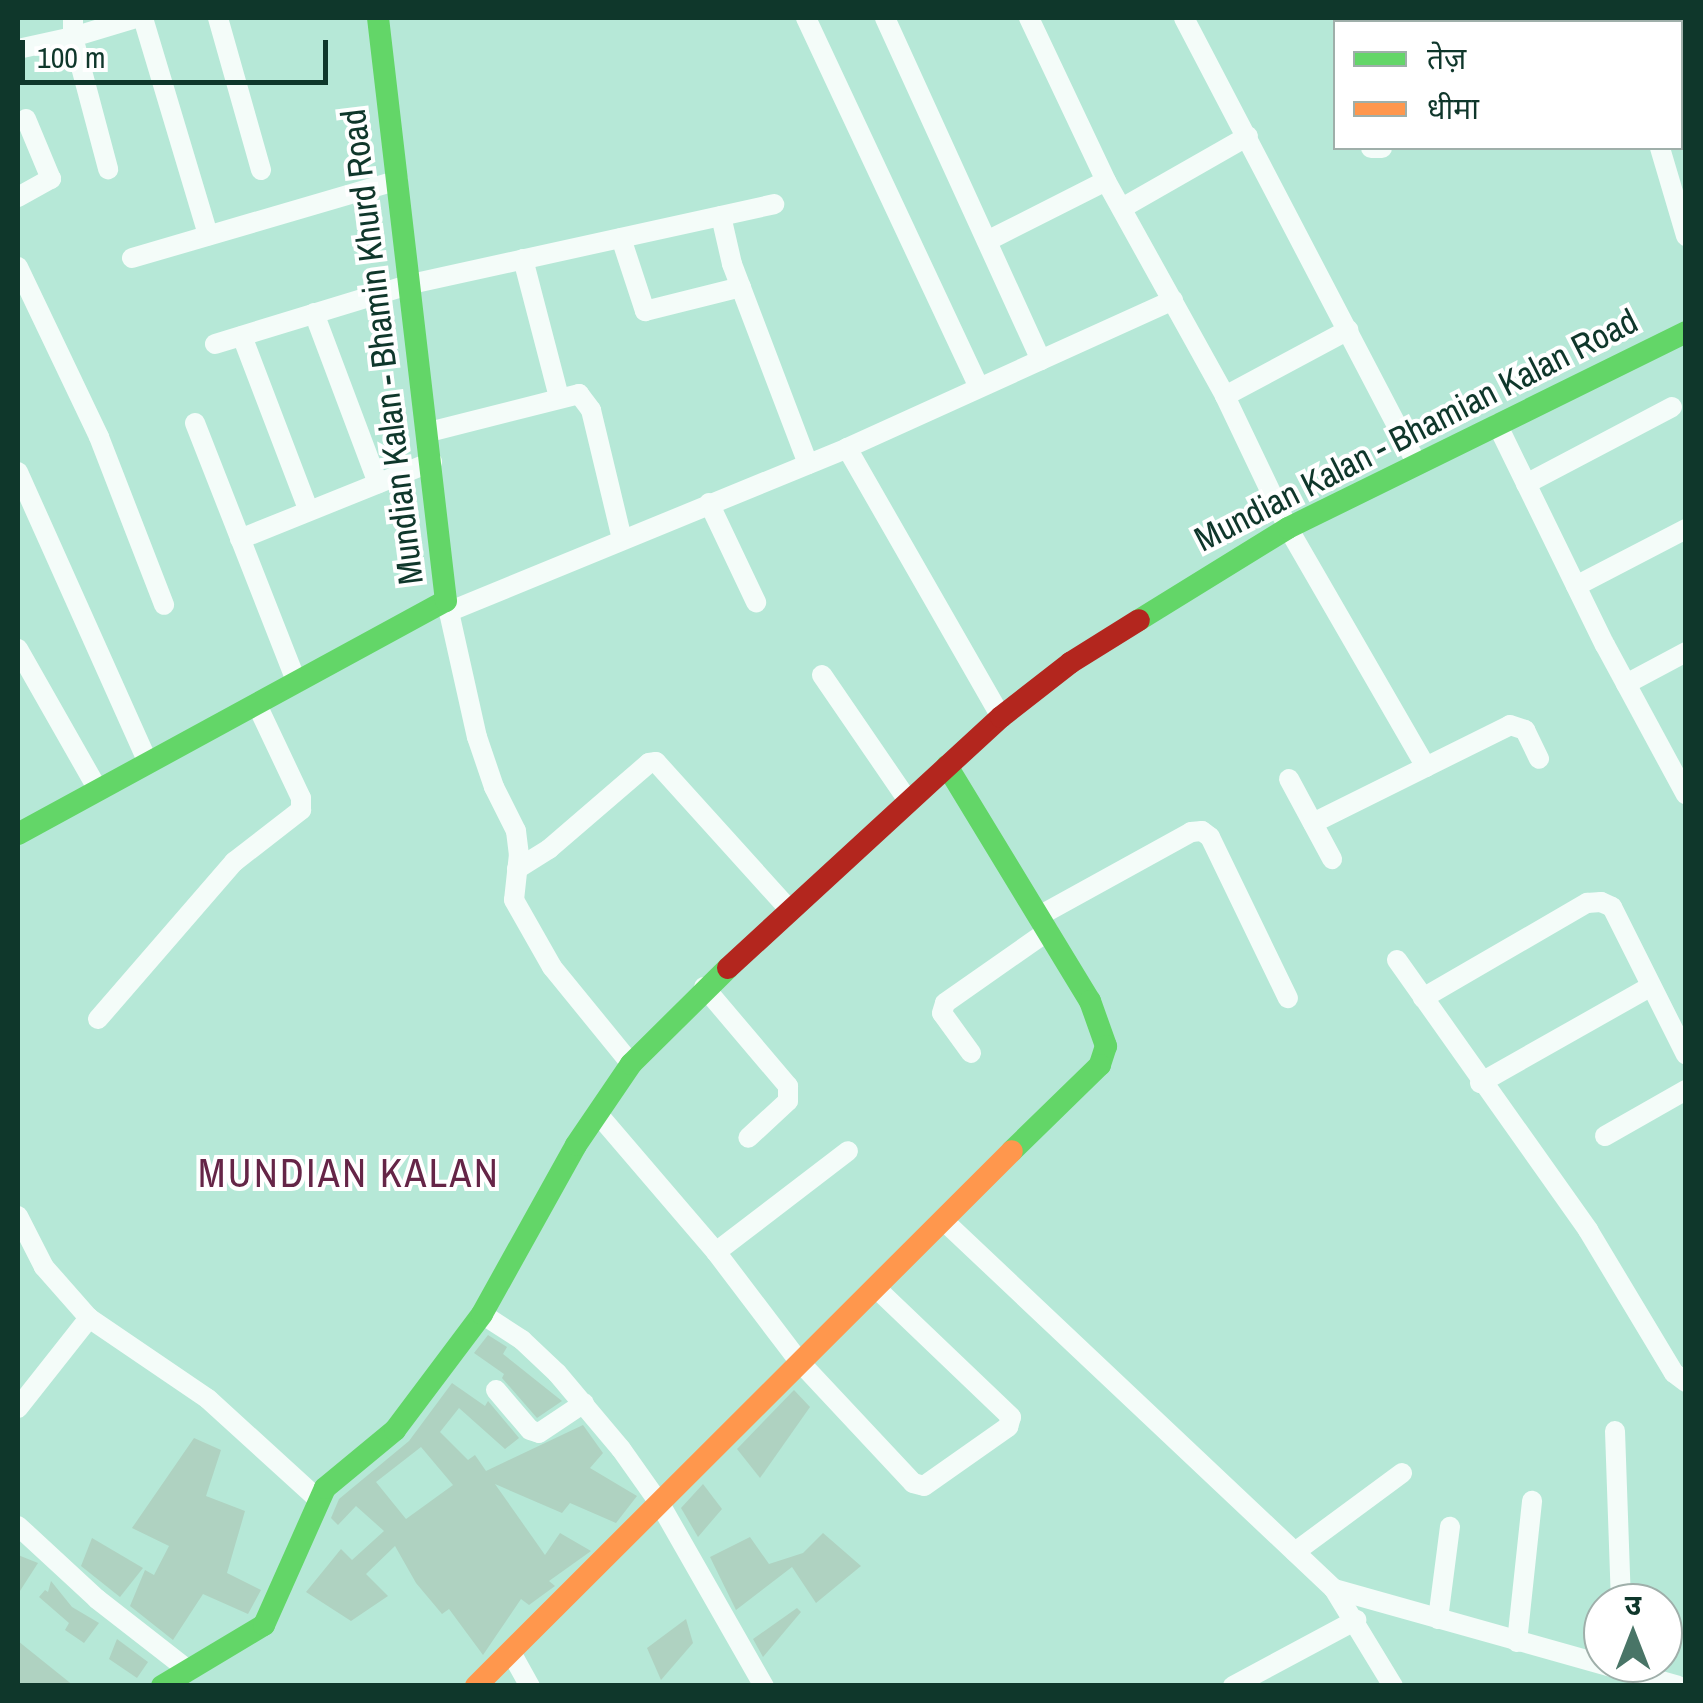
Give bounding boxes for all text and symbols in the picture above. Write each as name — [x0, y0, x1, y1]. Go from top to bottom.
scale bar — [25, 20, 332, 82]
legend — [1333, 20, 1683, 150]
text: 100 m — [37, 37, 105, 77]
text: तेज़ — [1427, 38, 1466, 78]
text: धीमा — [1427, 88, 1479, 128]
street label: Mundian Kalan - Bhamin Khurd Road — [332, 107, 432, 587]
street label: Mundian Kalan - Bhamian Kalan Road — [1188, 300, 1644, 560]
district label: MUNDIAN KALAN — [198, 1149, 500, 1197]
north arrow — [1583, 1583, 1683, 1683]
text: उ — [1625, 1586, 1641, 1624]

